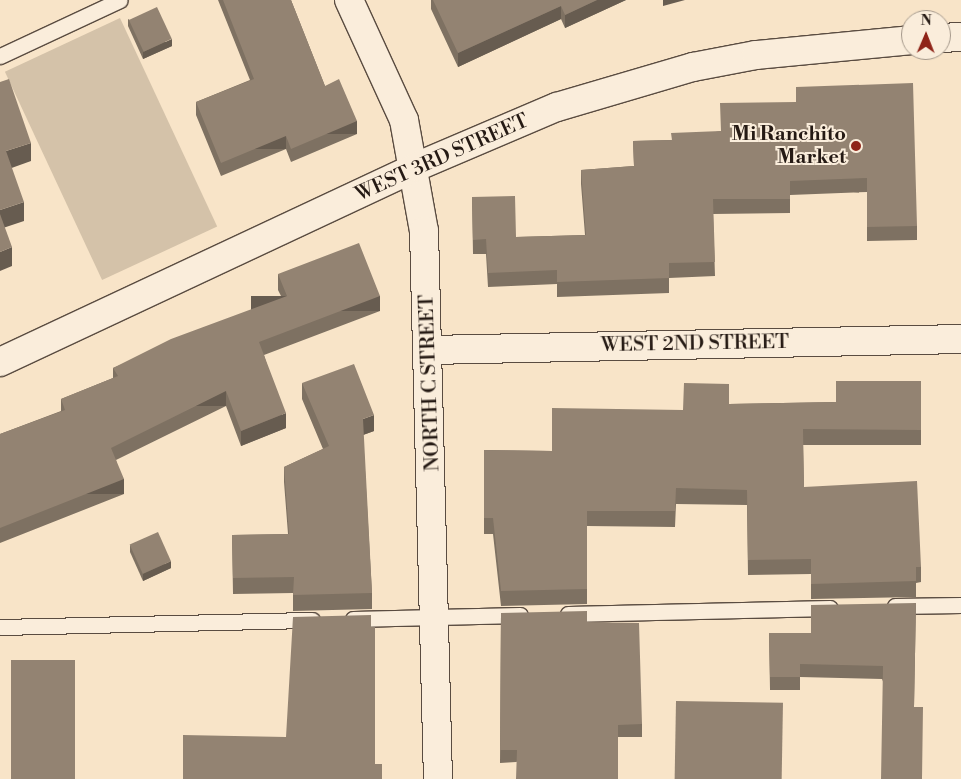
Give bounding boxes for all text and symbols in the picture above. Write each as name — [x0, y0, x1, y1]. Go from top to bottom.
north arrow — [901, 10, 951, 60]
text: N — [921, 12, 932, 30]
street label: WEST 3RD STREET — [352, 109, 532, 207]
place label: Mi Ranchito Market — [732, 122, 846, 169]
marker: Mi Ranchito Market — [850, 140, 862, 152]
street label: NORTH C STREET — [415, 294, 445, 472]
street label: WEST 2ND STREET — [601, 330, 789, 358]

